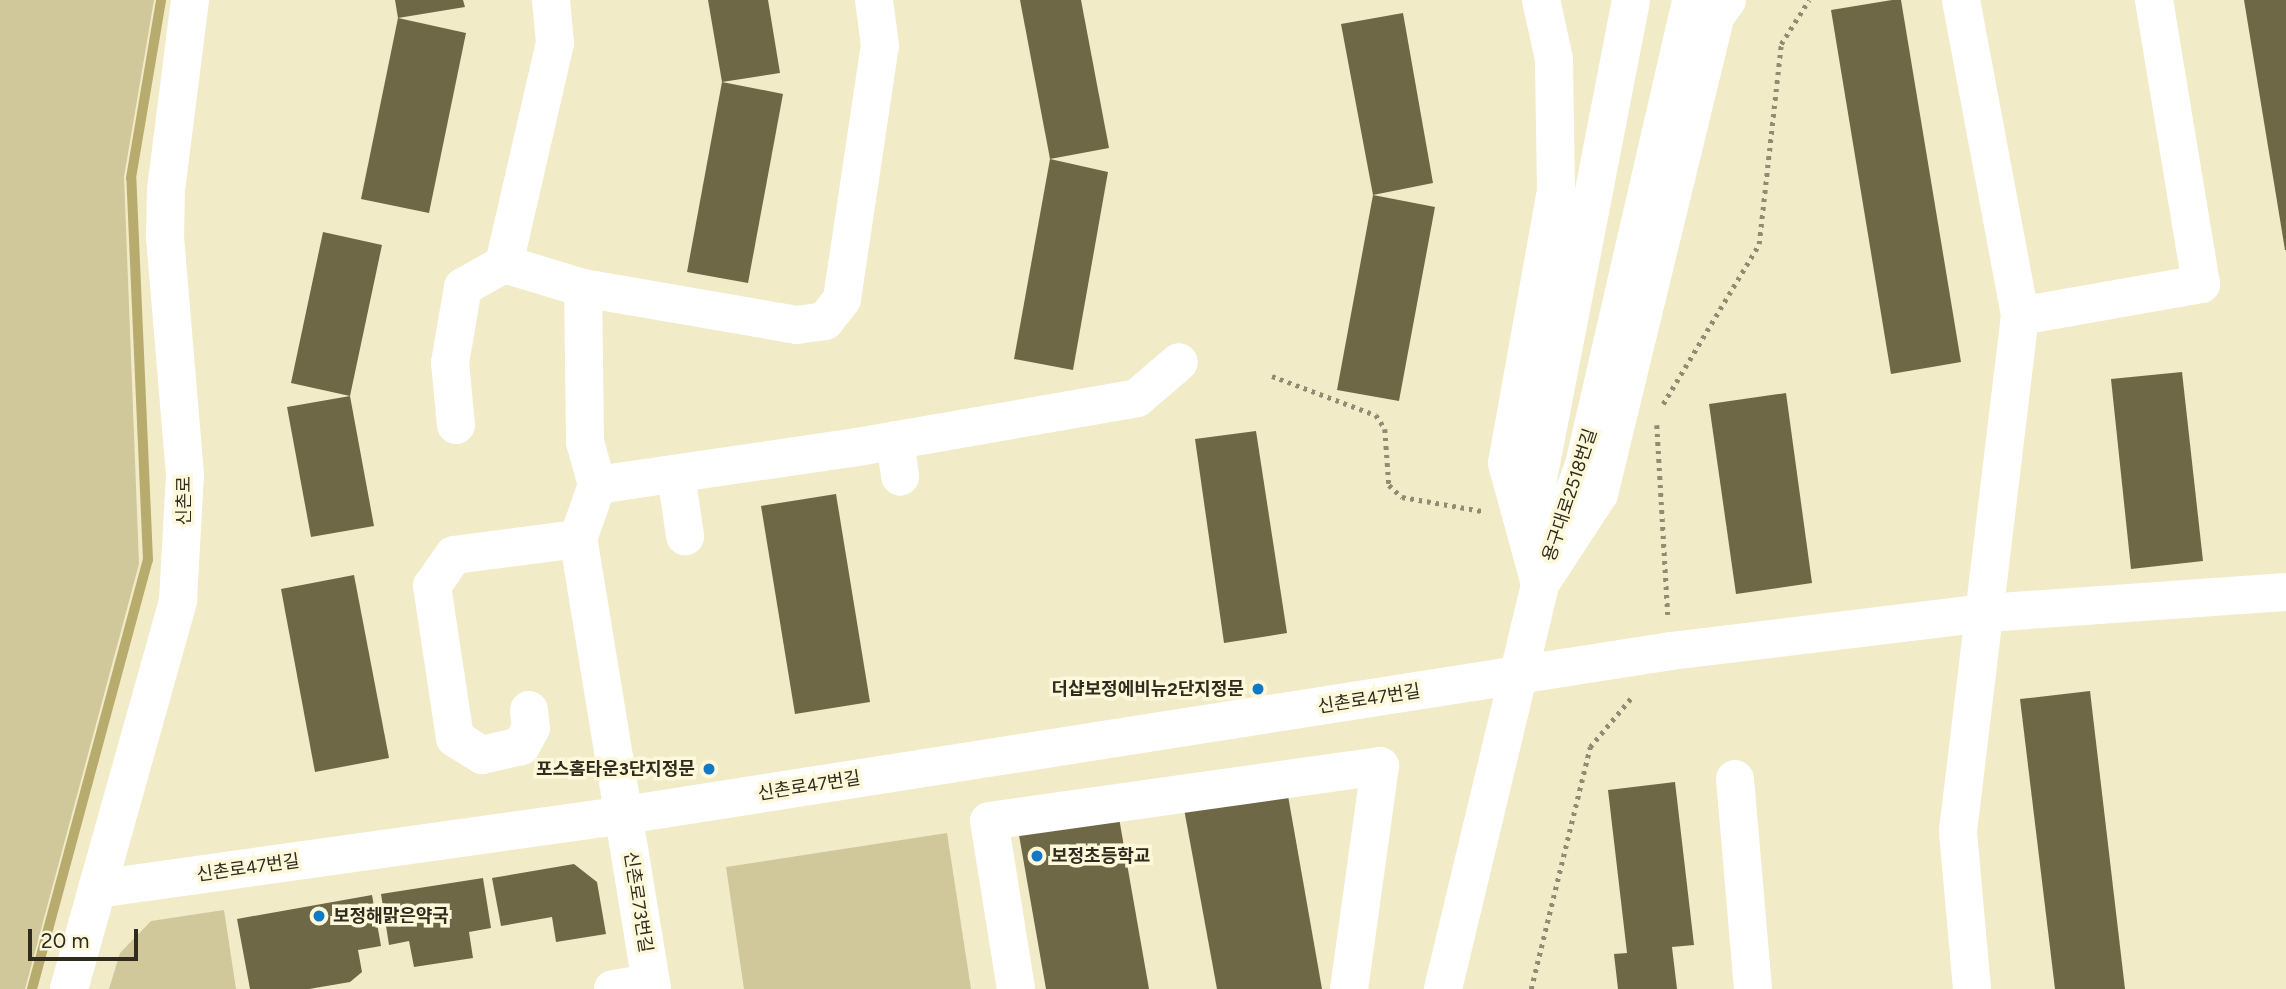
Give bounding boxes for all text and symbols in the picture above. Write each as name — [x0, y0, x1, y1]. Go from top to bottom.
street label: 용구대로2518번길 — [1538, 426, 1602, 564]
street label: 신촌로 — [173, 476, 195, 526]
place label: 더샵보정에비뉴2단지정문 — [1051, 678, 1244, 700]
street label: 신촌로47번길 — [1316, 680, 1422, 718]
marker: 더샵보정에비뉴2단지정문 — [1250, 681, 1266, 697]
place label: 포스홈타운3단지정문 — [536, 758, 695, 780]
marker: 포스홈타운3단지정문 — [701, 761, 717, 777]
street label: 신촌로47번길 — [756, 767, 862, 805]
place label: 보정초등학교 — [1051, 845, 1150, 867]
marker: 보정초등학교 — [1029, 848, 1045, 864]
street label: 신촌로47번길 — [195, 850, 301, 886]
street label: 신촌로73번길 — [619, 850, 657, 954]
place label: 보정해맑은약국 — [333, 905, 449, 927]
marker: 보정해맑은약국 — [311, 908, 327, 924]
scale bar — [32, 916, 142, 960]
text: 20 m — [41, 928, 89, 953]

